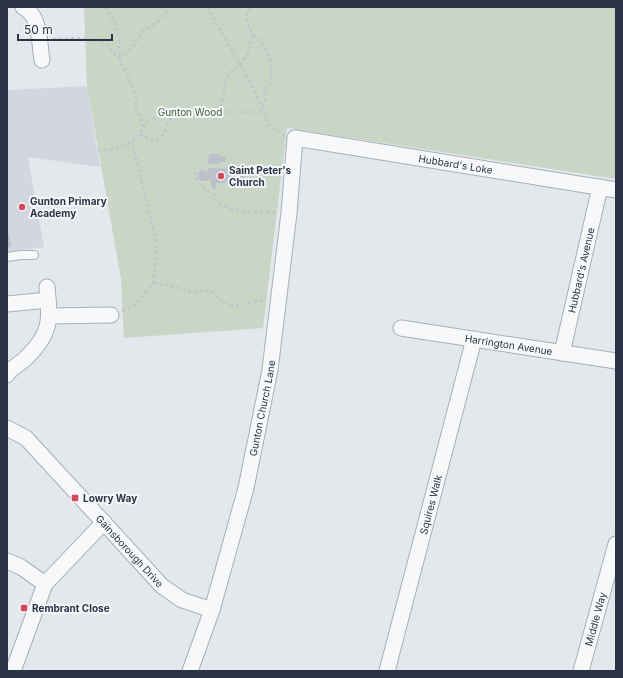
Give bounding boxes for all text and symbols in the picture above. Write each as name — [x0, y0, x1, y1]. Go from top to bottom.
scale bar — [18, 16, 112, 42]
text: 50 m — [24, 22, 53, 37]
park label: Gunton Wood — [158, 106, 222, 118]
street label: Hubbard's Loke — [418, 152, 494, 176]
place label: Saint Peter's Church — [229, 164, 292, 188]
marker: Saint Peter's Church — [216, 171, 226, 181]
place label: Gunton Primary Academy — [30, 195, 107, 220]
marker: Gunton Primary Academy — [17, 202, 27, 212]
street label: Hubbard's Avenue — [565, 226, 597, 314]
street label: Harrington Avenue — [464, 332, 554, 357]
street label: Gunton Church Lane — [247, 359, 277, 457]
street label: Squires Walk — [417, 473, 444, 536]
place label: Lowry Way — [83, 492, 137, 505]
marker: Lowry Way — [70, 493, 80, 503]
street label: Gainsborough Drive — [94, 512, 166, 590]
street label: Middle Way — [582, 590, 609, 647]
place label: Rembrant Close — [32, 602, 110, 614]
marker: Rembrant Close — [19, 603, 29, 613]

